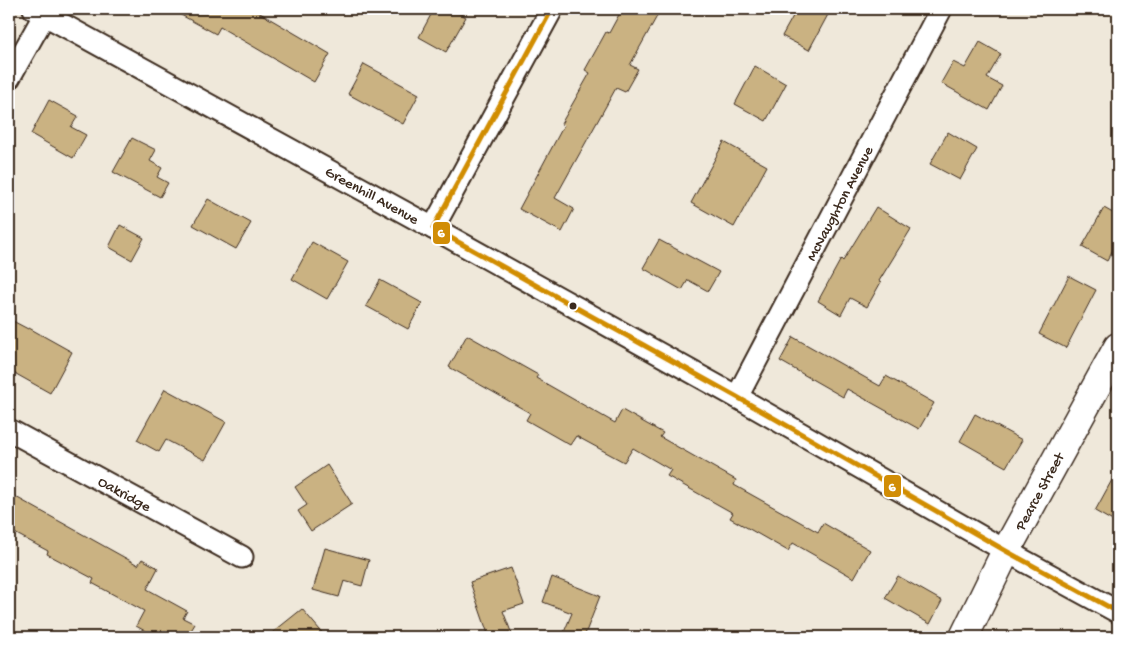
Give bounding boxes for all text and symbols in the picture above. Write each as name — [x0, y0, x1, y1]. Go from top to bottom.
street label: McNaughton Avenue — [803, 143, 878, 265]
street label: Greenhill Avenue — [321, 164, 422, 230]
line badge: 6 — [432, 221, 451, 245]
text: 6 — [437, 226, 445, 243]
unlabelled marker — [568, 301, 578, 311]
street label: Pearce Street — [1012, 448, 1070, 535]
street label: Oakridge — [94, 473, 154, 517]
line badge: 6 — [883, 474, 902, 498]
text: 6 — [888, 480, 896, 497]

